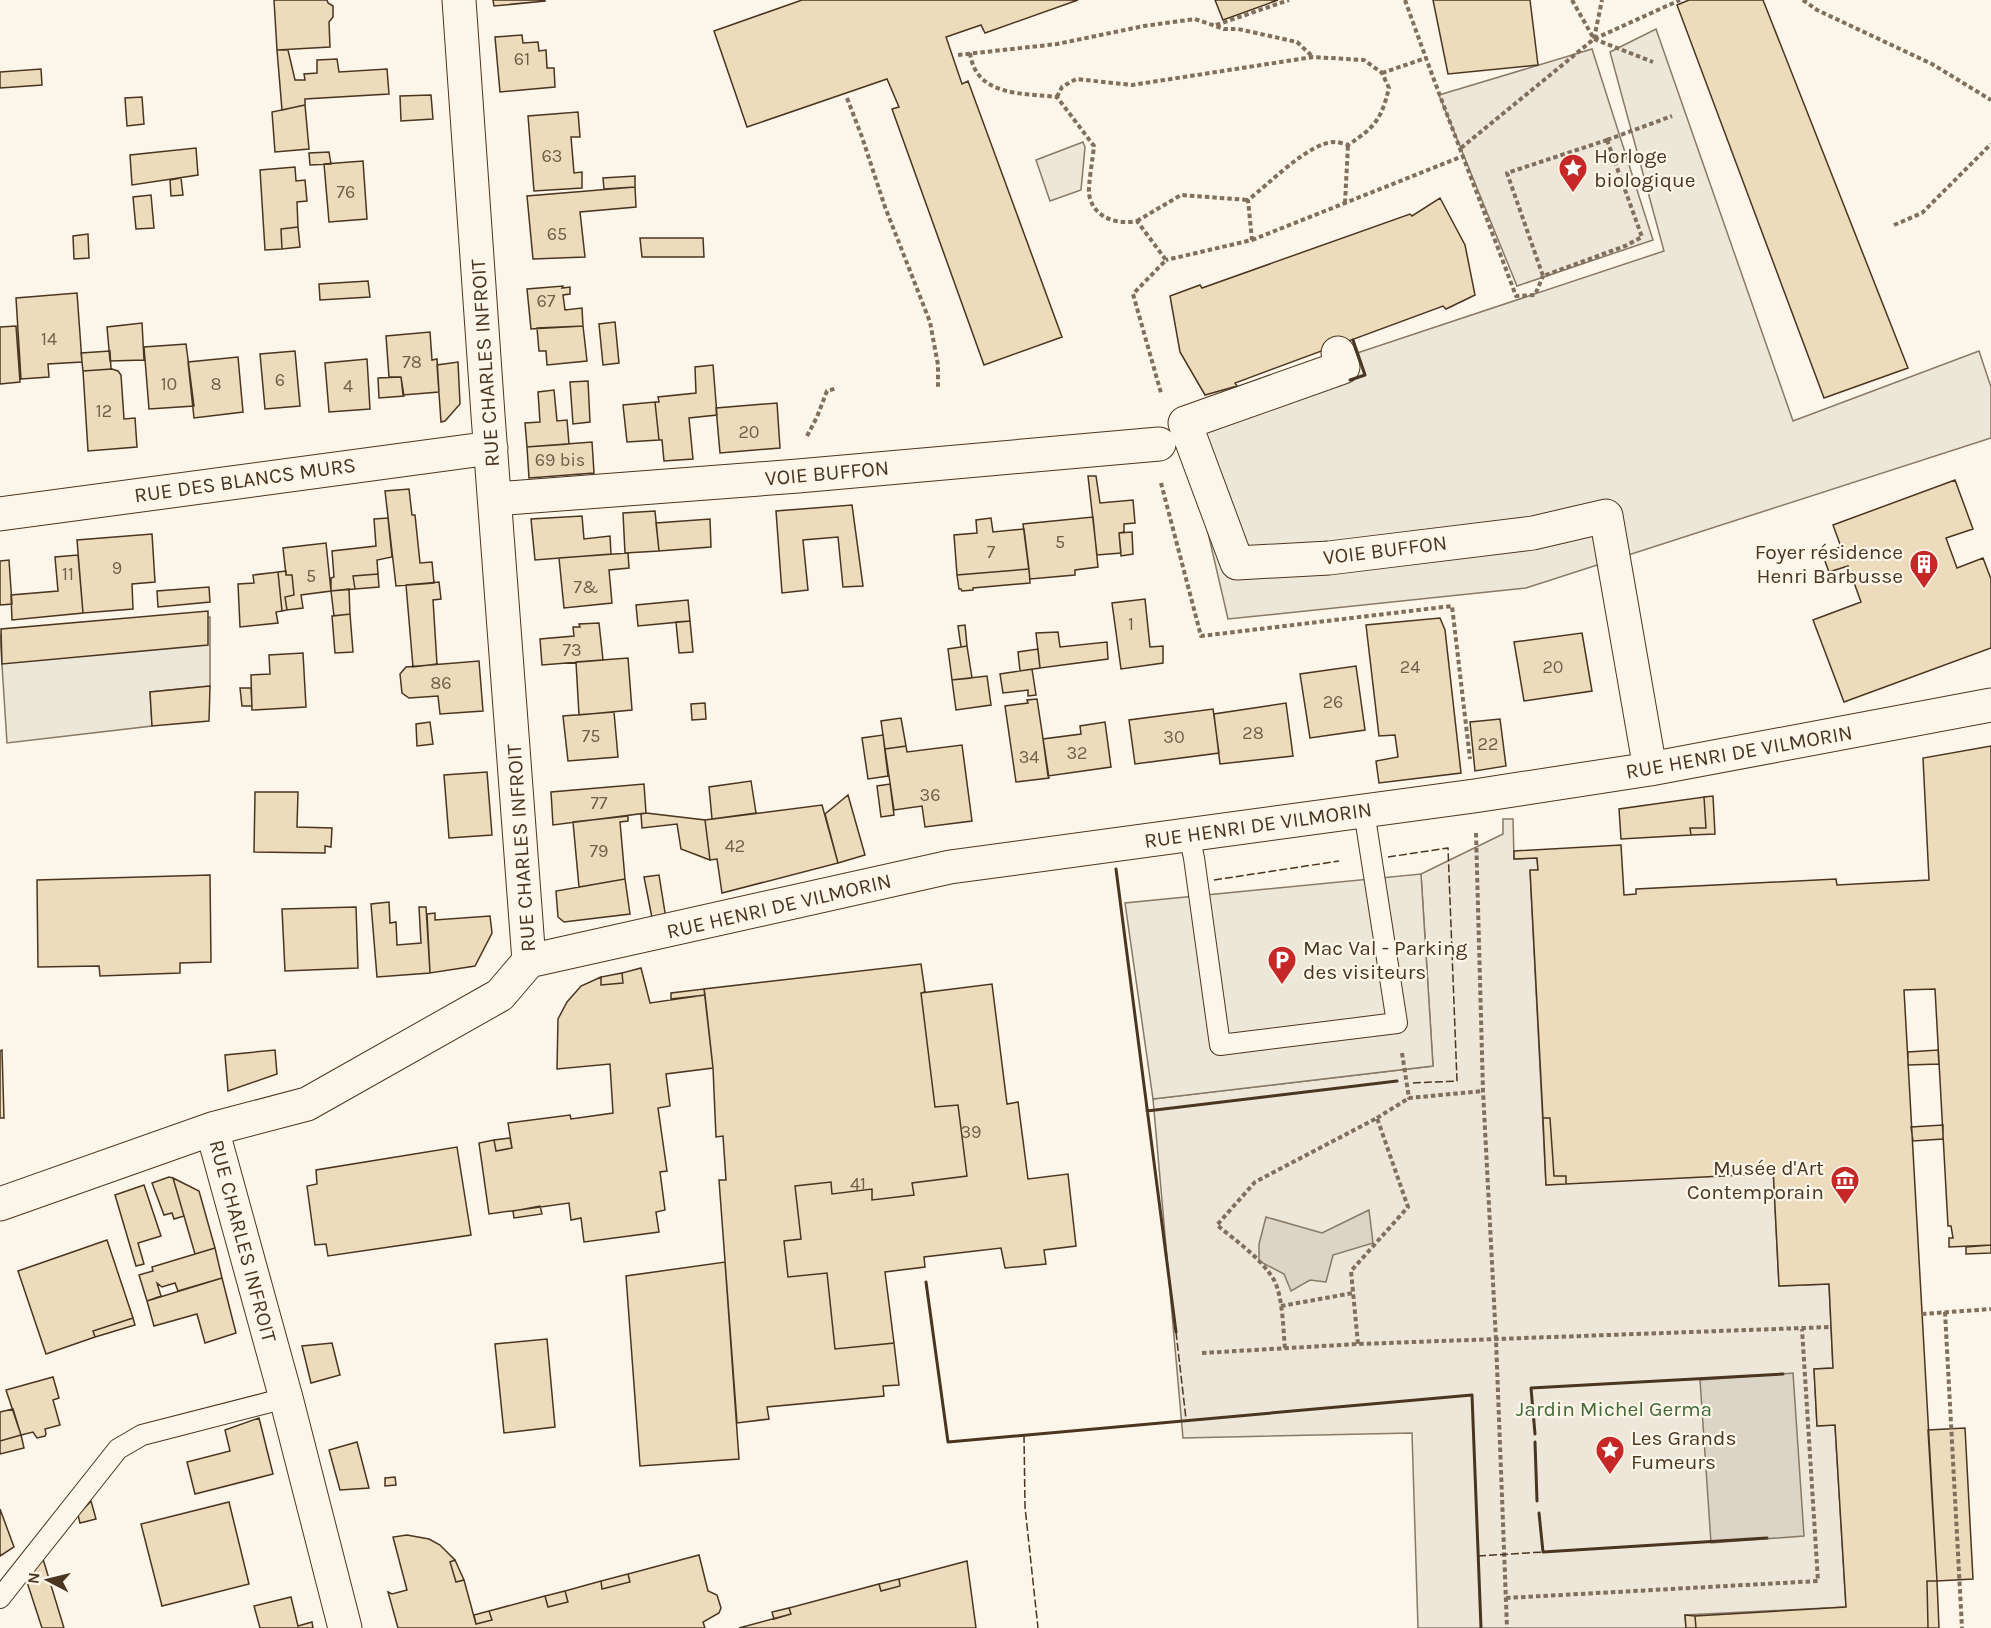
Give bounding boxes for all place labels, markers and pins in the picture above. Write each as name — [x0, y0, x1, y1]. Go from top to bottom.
place label: Horloge biologique — [1594, 144, 1695, 192]
place icon: Horloge biologique — [1557, 152, 1589, 194]
place label: Foyer résidence Henri Barbusse — [1755, 540, 1903, 588]
building icon: Foyer résidence Henri Barbusse — [1908, 548, 1940, 590]
place label: Mac Val - Parking des visiteurs — [1303, 936, 1468, 984]
parking icon: Mac Val - Parking des visiteurs — [1266, 944, 1298, 986]
place label: Musée d'Art Contemporain — [1687, 1156, 1824, 1204]
museum icon: Musée d'Art Contemporain — [1829, 1164, 1861, 1206]
place label: Les Grands Fumeurs — [1631, 1426, 1736, 1474]
place icon: Les Grands Fumeurs — [1594, 1434, 1626, 1476]

